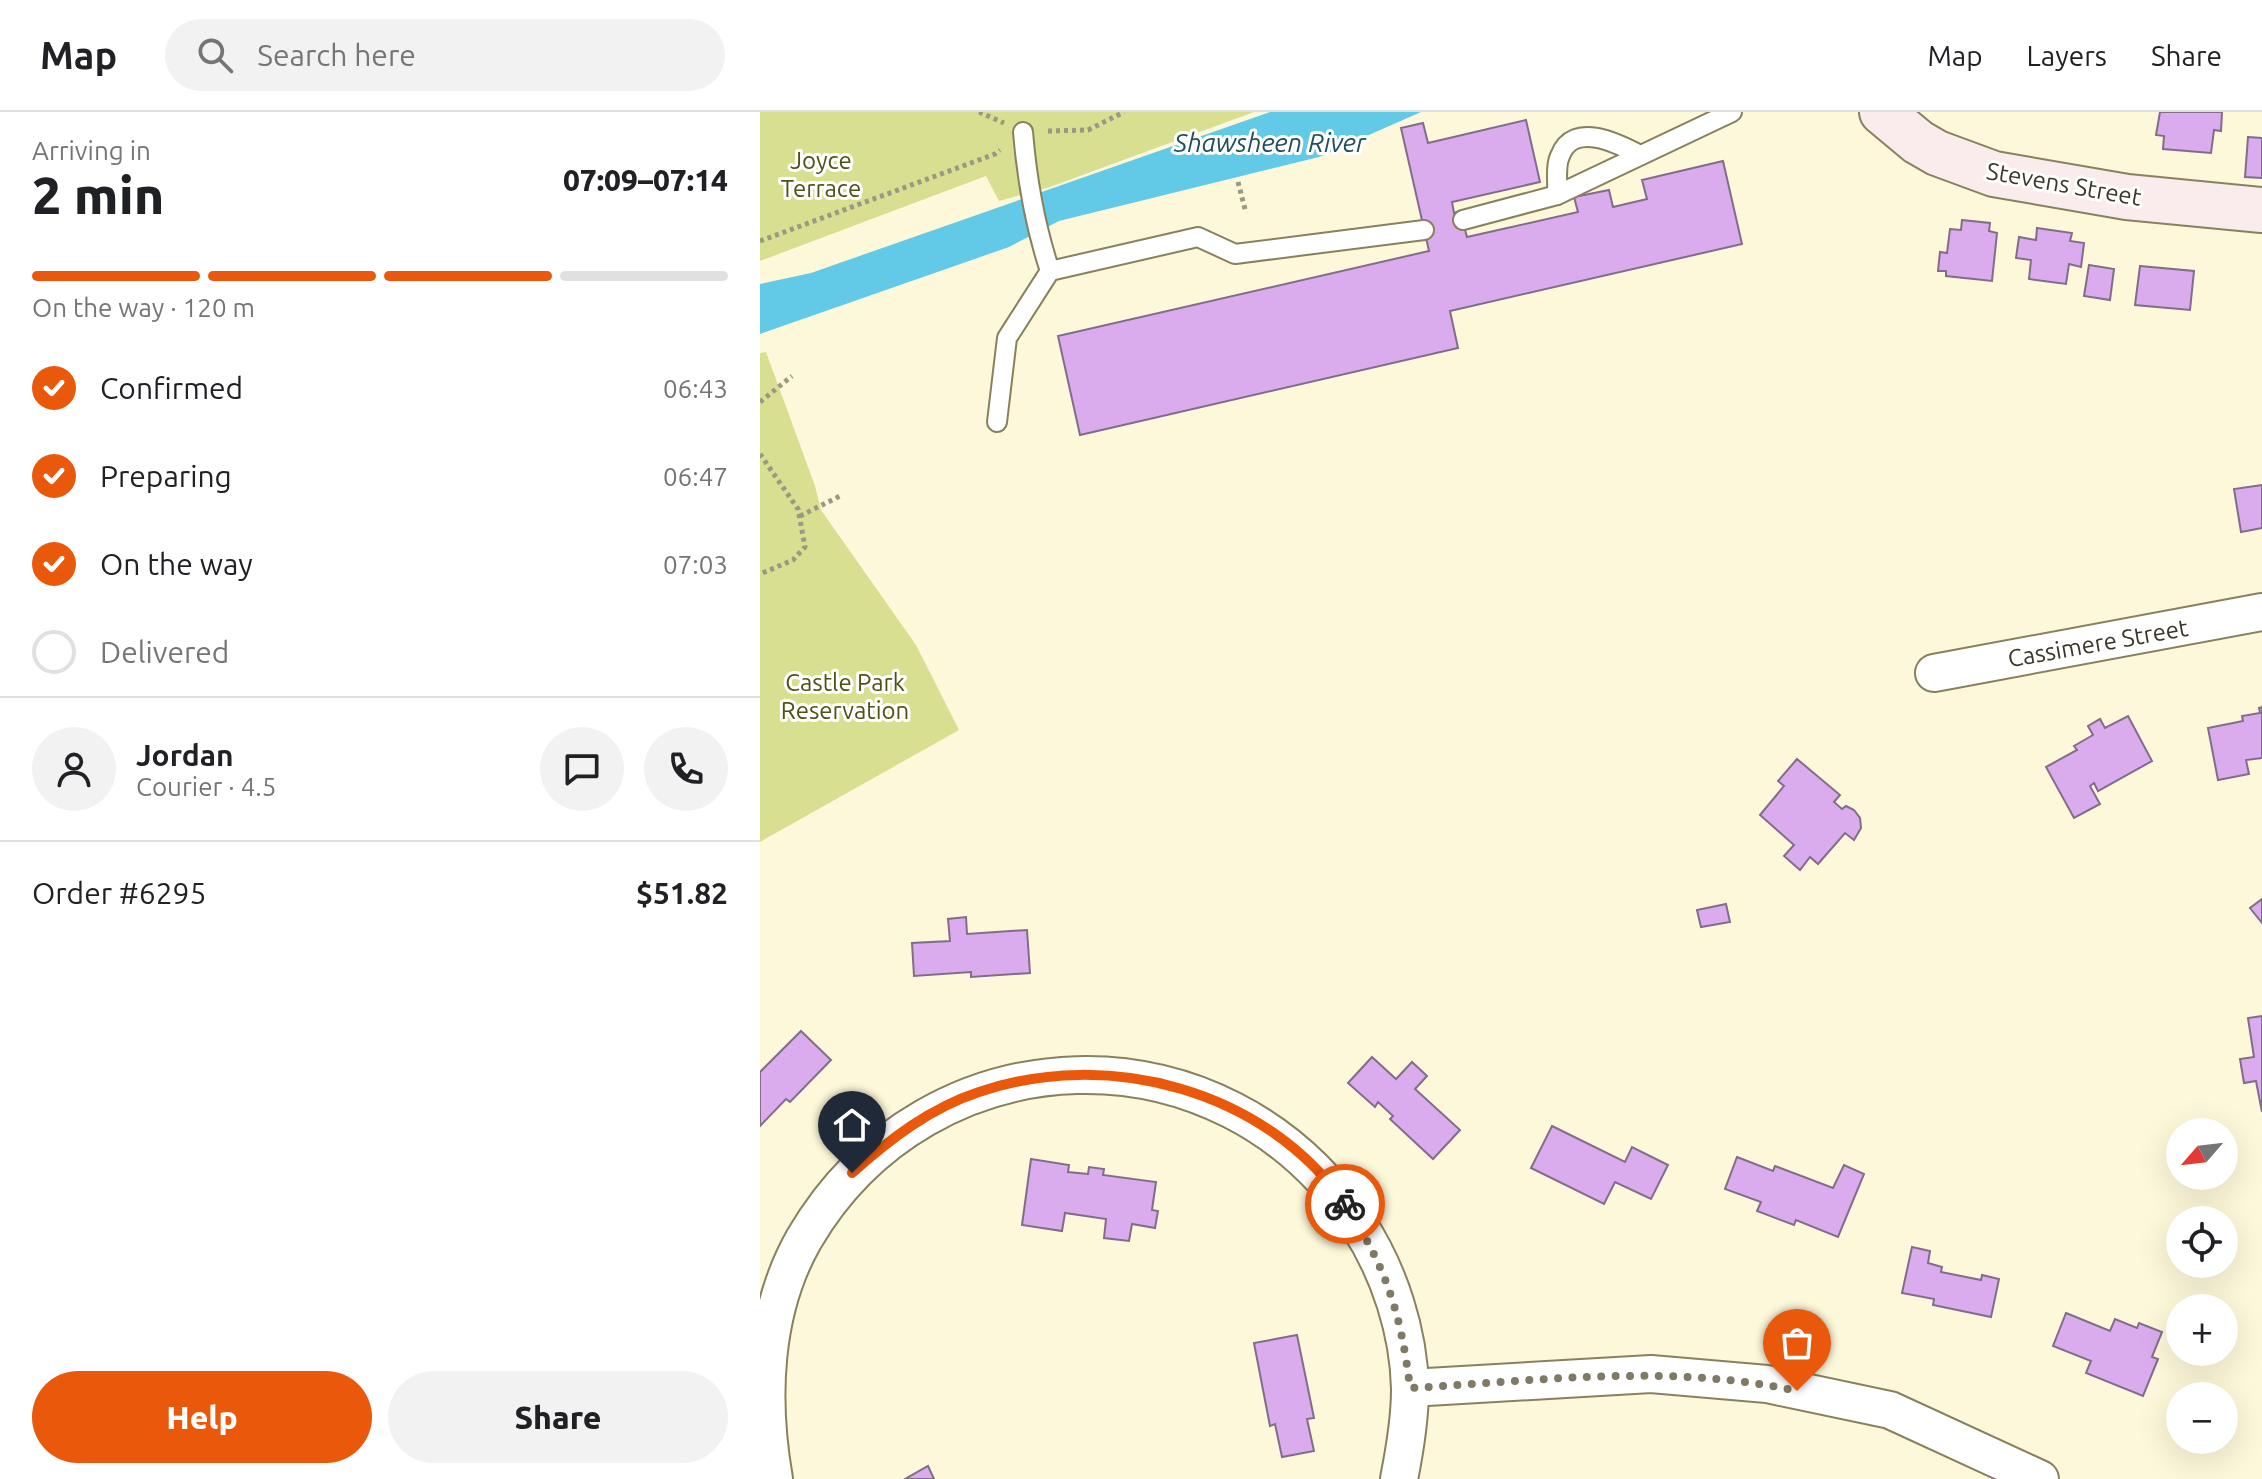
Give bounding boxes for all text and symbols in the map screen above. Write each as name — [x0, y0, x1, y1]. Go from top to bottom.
search box — [165, 19, 725, 91]
icon: search — [193, 33, 237, 77]
text: Map — [40, 34, 117, 76]
text: Search here — [257, 38, 416, 72]
text: Map — [1927, 40, 1983, 71]
text: Layers — [2027, 40, 2107, 71]
text: Share — [2151, 40, 2222, 71]
water label: Shawsheen River — [1173, 128, 1367, 157]
text: Arriving in — [32, 136, 151, 165]
park label: Joyce Terrace — [781, 147, 861, 202]
street label: Stevens Street — [1984, 157, 2144, 211]
text: 07:09–07:14 — [563, 163, 728, 197]
text: 2 min — [32, 166, 164, 224]
text: On the way · 120 m — [32, 293, 255, 322]
icon: check — [32, 366, 76, 410]
text: Confirmed — [100, 371, 243, 405]
text: 06:43 — [663, 374, 728, 403]
icon: check — [32, 454, 76, 498]
text: Preparing — [100, 459, 232, 493]
text: 06:47 — [663, 462, 728, 491]
icon: check — [32, 542, 76, 586]
text: On the way — [100, 547, 253, 581]
text: 07:03 — [663, 550, 728, 579]
street label: Cassimere Street — [2006, 614, 2191, 672]
text: Delivered — [100, 635, 229, 669]
park label: Castle Park Reservation — [781, 669, 909, 724]
button: person — [32, 727, 116, 811]
button: chat — [540, 727, 624, 811]
button: phone — [644, 727, 728, 811]
text: Jordan — [136, 738, 234, 772]
text: Courier · 4.5 — [136, 772, 276, 801]
text: Order #6295 — [32, 876, 206, 910]
text: $51.82 — [636, 876, 728, 910]
pin — [818, 1091, 886, 1173]
icon: home — [830, 1103, 874, 1147]
north arrow — [2166, 1118, 2238, 1190]
map controls — [2166, 1118, 2238, 1454]
courier — [1305, 1164, 1385, 1244]
icon: bike — [1323, 1182, 1367, 1226]
button: locate — [2166, 1206, 2238, 1278]
button: + — [2166, 1294, 2238, 1366]
pin — [1763, 1309, 1831, 1391]
icon: bag — [1775, 1321, 1819, 1365]
button: Help — [32, 1371, 372, 1463]
button: Share — [388, 1371, 728, 1463]
button: − — [2166, 1382, 2238, 1454]

